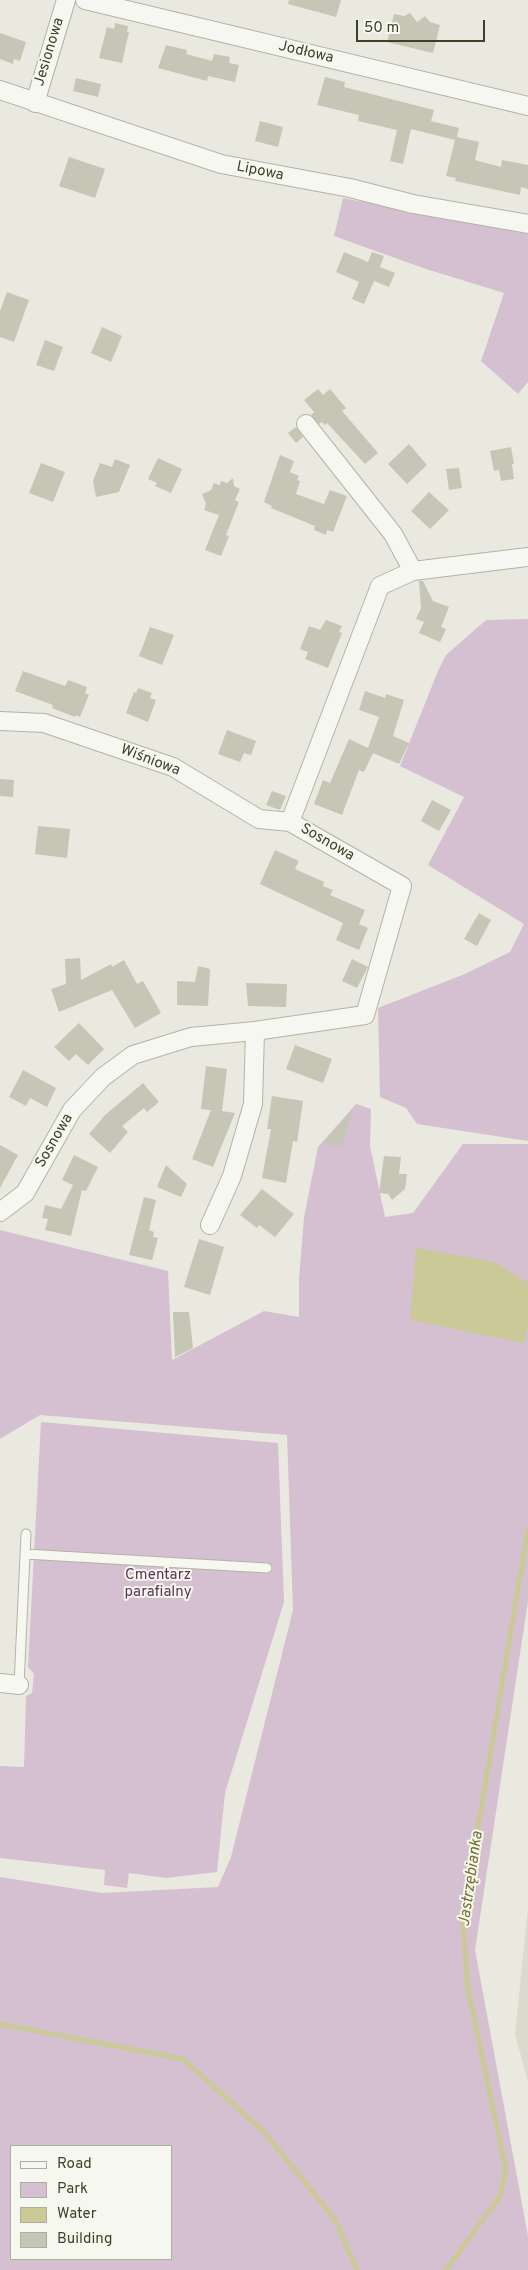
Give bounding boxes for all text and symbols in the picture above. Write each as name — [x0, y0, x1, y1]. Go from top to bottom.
scale bar — [358, 10, 487, 42]
street label: Jesionowa — [31, 16, 69, 88]
text: 50 m — [364, 19, 399, 38]
street label: Jodłowa — [277, 38, 335, 68]
street label: Lipowa — [235, 159, 285, 185]
street label: Wiśniowa — [118, 741, 182, 781]
street label: Sosnowa — [297, 820, 357, 866]
street label: Sosnowa — [32, 1111, 78, 1171]
park label: Cmentarz parafialny — [124, 1567, 192, 1602]
water label: Jastrzębianka — [456, 1830, 488, 1928]
legend — [10, 2145, 172, 2260]
text: Road — [57, 2155, 92, 2174]
text: Park — [57, 2180, 88, 2199]
text: Water — [57, 2205, 96, 2224]
text: Building — [57, 2230, 112, 2249]

